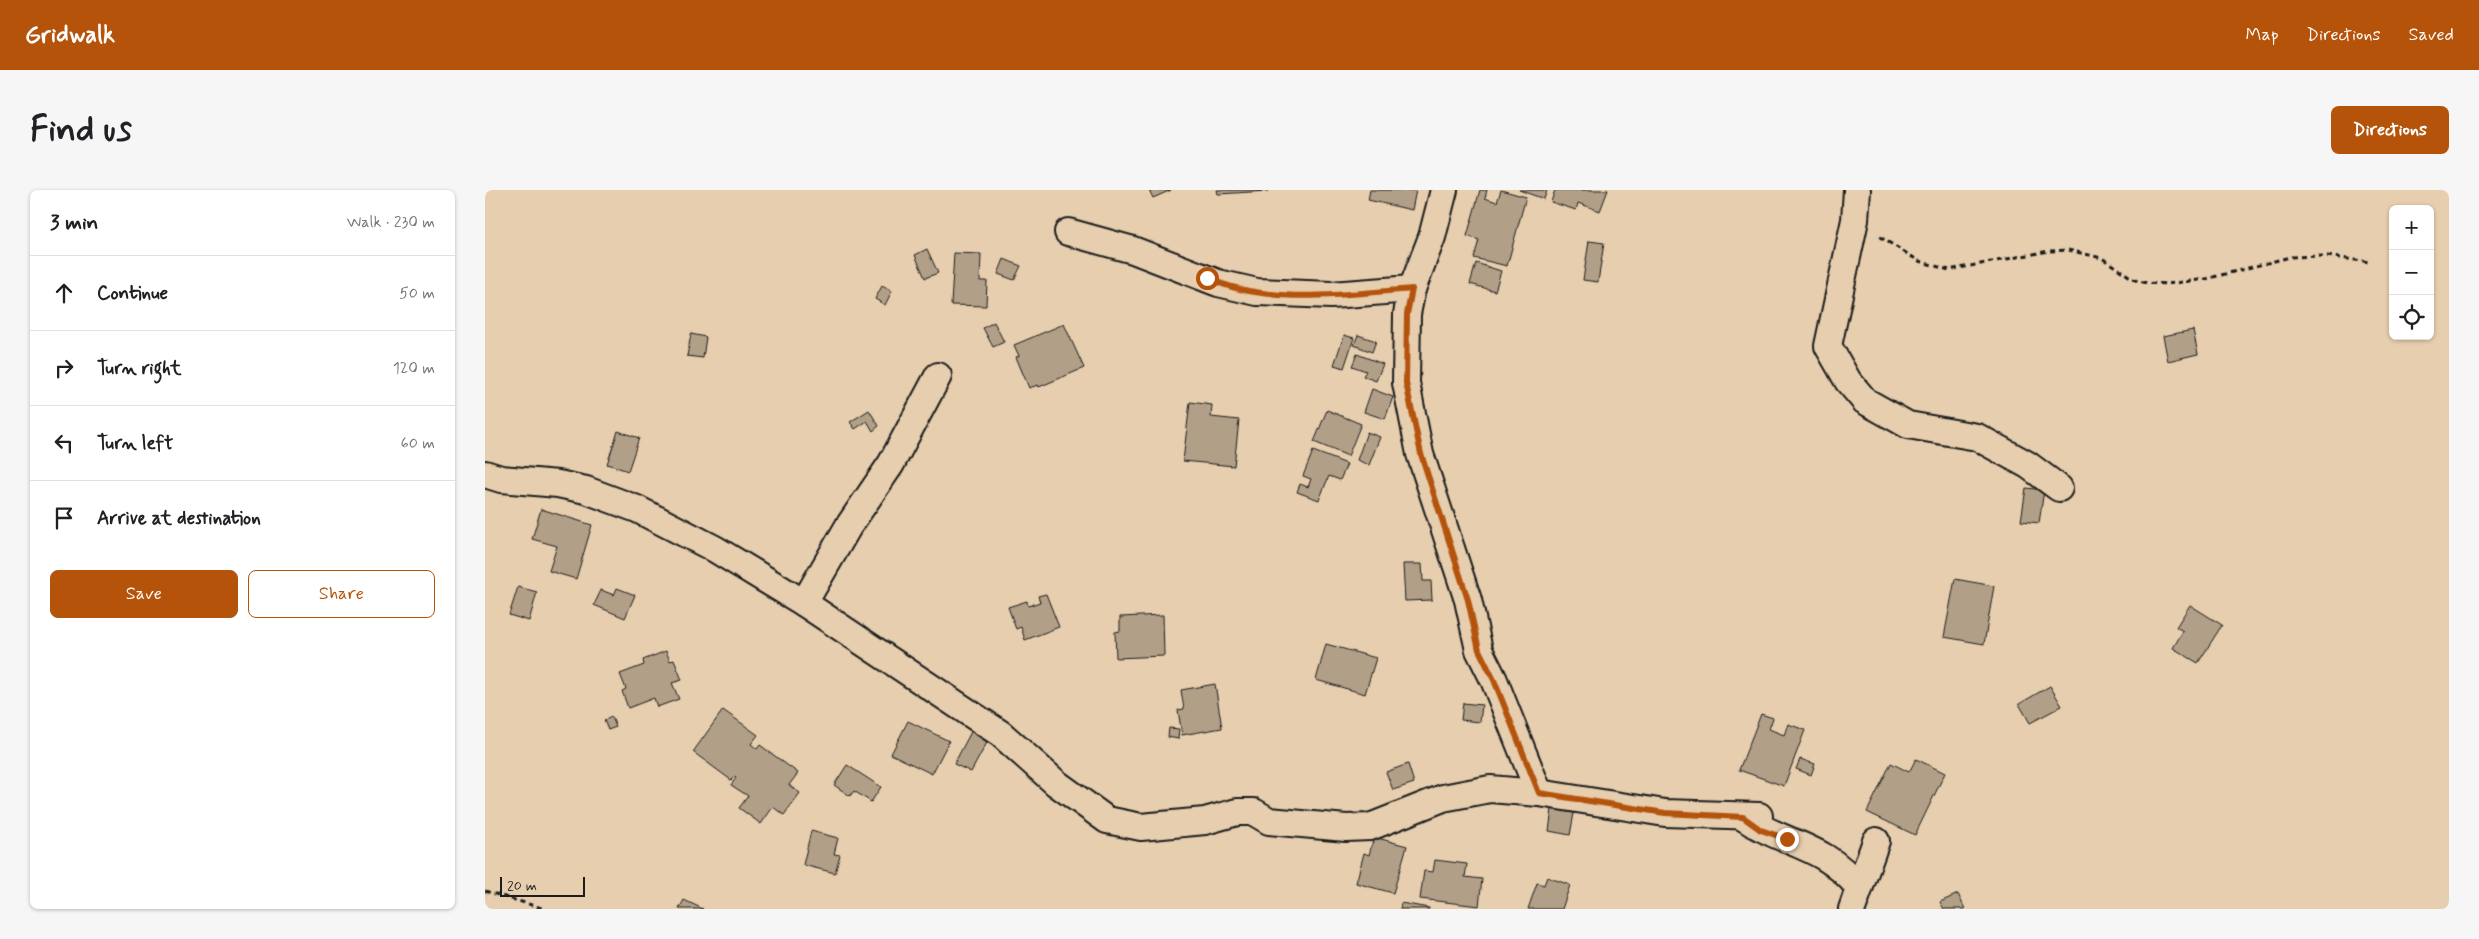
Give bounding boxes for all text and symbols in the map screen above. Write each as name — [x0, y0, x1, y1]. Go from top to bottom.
text: Gridwalk — [25, 20, 115, 51]
text: Map — [2246, 23, 2279, 47]
text: Directions — [2307, 23, 2381, 47]
text: Saved — [2409, 23, 2454, 47]
button: Directions — [2331, 106, 2449, 154]
text: Find us — [30, 107, 132, 153]
map controls — [2389, 205, 2434, 340]
button: + — [2389, 205, 2434, 250]
text: 3 min — [50, 209, 98, 237]
text: Walk · 230 m — [347, 212, 435, 233]
button: − — [2389, 250, 2434, 295]
route start — [1196, 267, 1219, 290]
icon: ahead — [50, 279, 78, 307]
text: Continue — [97, 281, 168, 306]
text: 50 m — [399, 283, 435, 304]
button: locate — [2389, 295, 2434, 340]
icon: right — [50, 354, 78, 382]
text: Turn right — [97, 356, 181, 381]
text: 120 m — [393, 358, 435, 379]
icon: left — [50, 429, 78, 457]
text: Turn left — [97, 431, 173, 456]
text: 60 m — [401, 433, 435, 454]
icon: arrive — [50, 504, 78, 532]
text: Arrive at destination — [97, 506, 261, 531]
button: Save — [50, 570, 238, 618]
button: Share — [248, 570, 435, 618]
route end — [1776, 828, 1799, 851]
scale bar — [500, 874, 585, 897]
text: 20 m — [507, 877, 537, 895]

